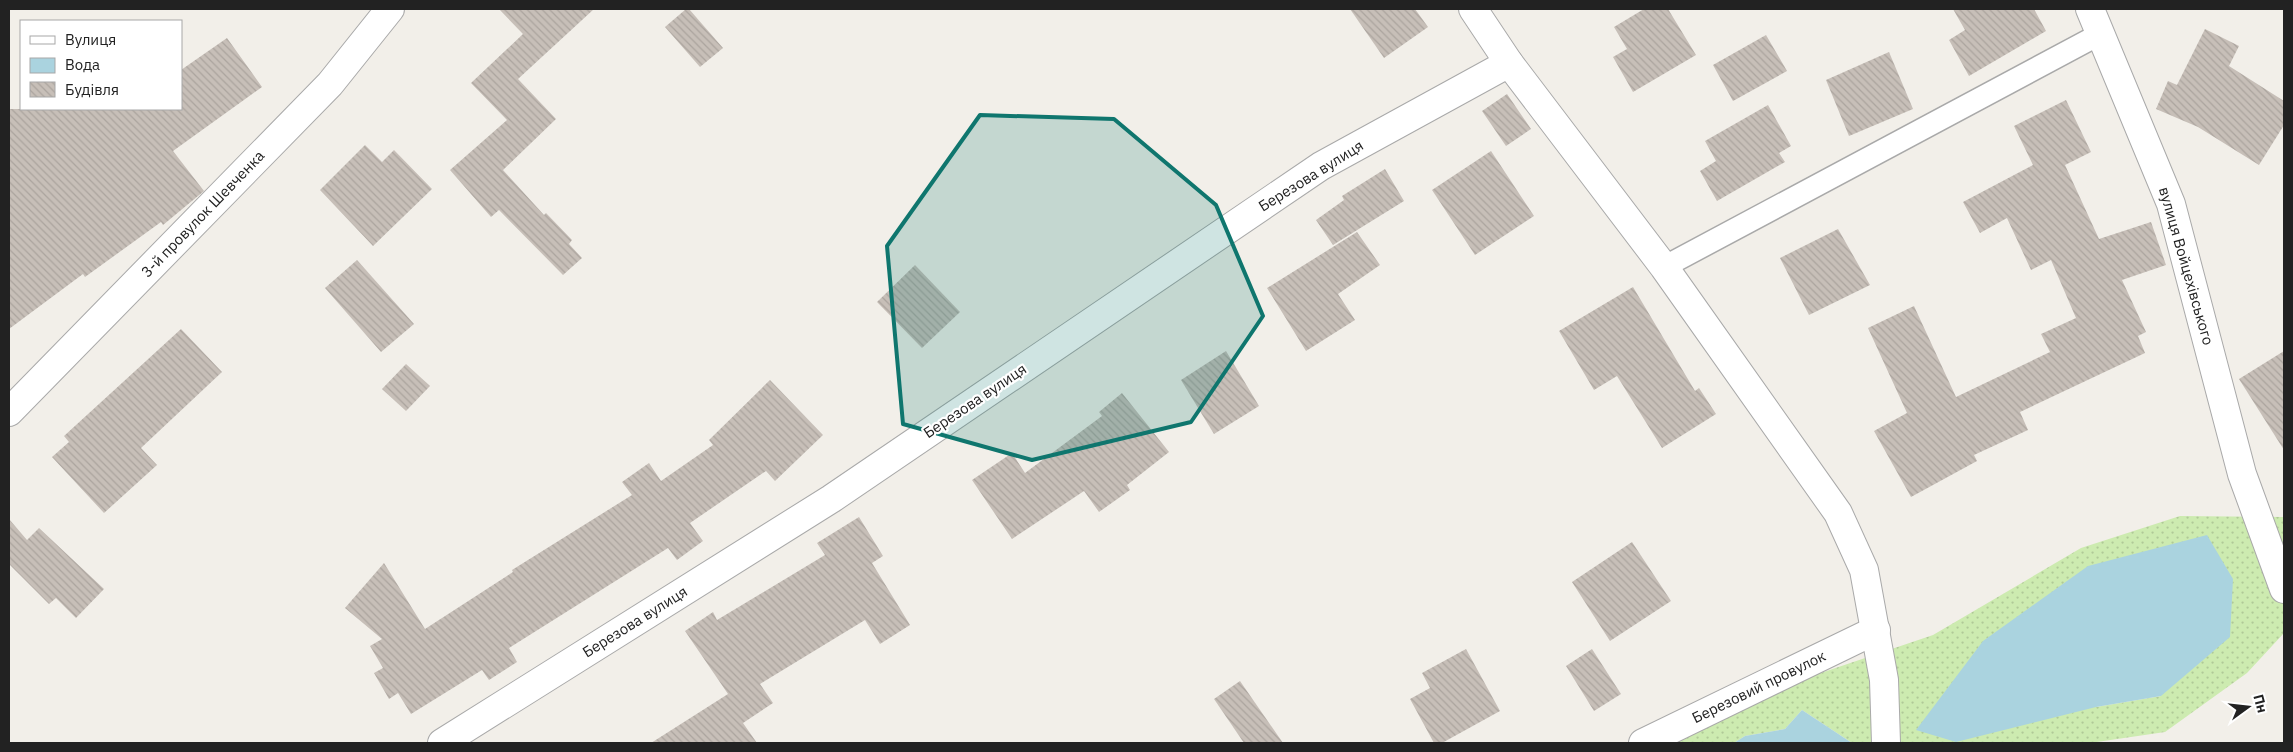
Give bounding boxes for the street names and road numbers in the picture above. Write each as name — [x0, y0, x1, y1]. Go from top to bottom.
street label: Березова вулиця — [1255, 136, 1367, 216]
street label: 3-й провулок Шевченка — [137, 146, 268, 281]
street label: вулиця Войцехівського — [2155, 185, 2218, 347]
street label: Березова вулиця — [920, 359, 1030, 442]
street label: Березова вулиця — [579, 582, 691, 662]
street label: Березовий провулок — [1689, 646, 1829, 727]

